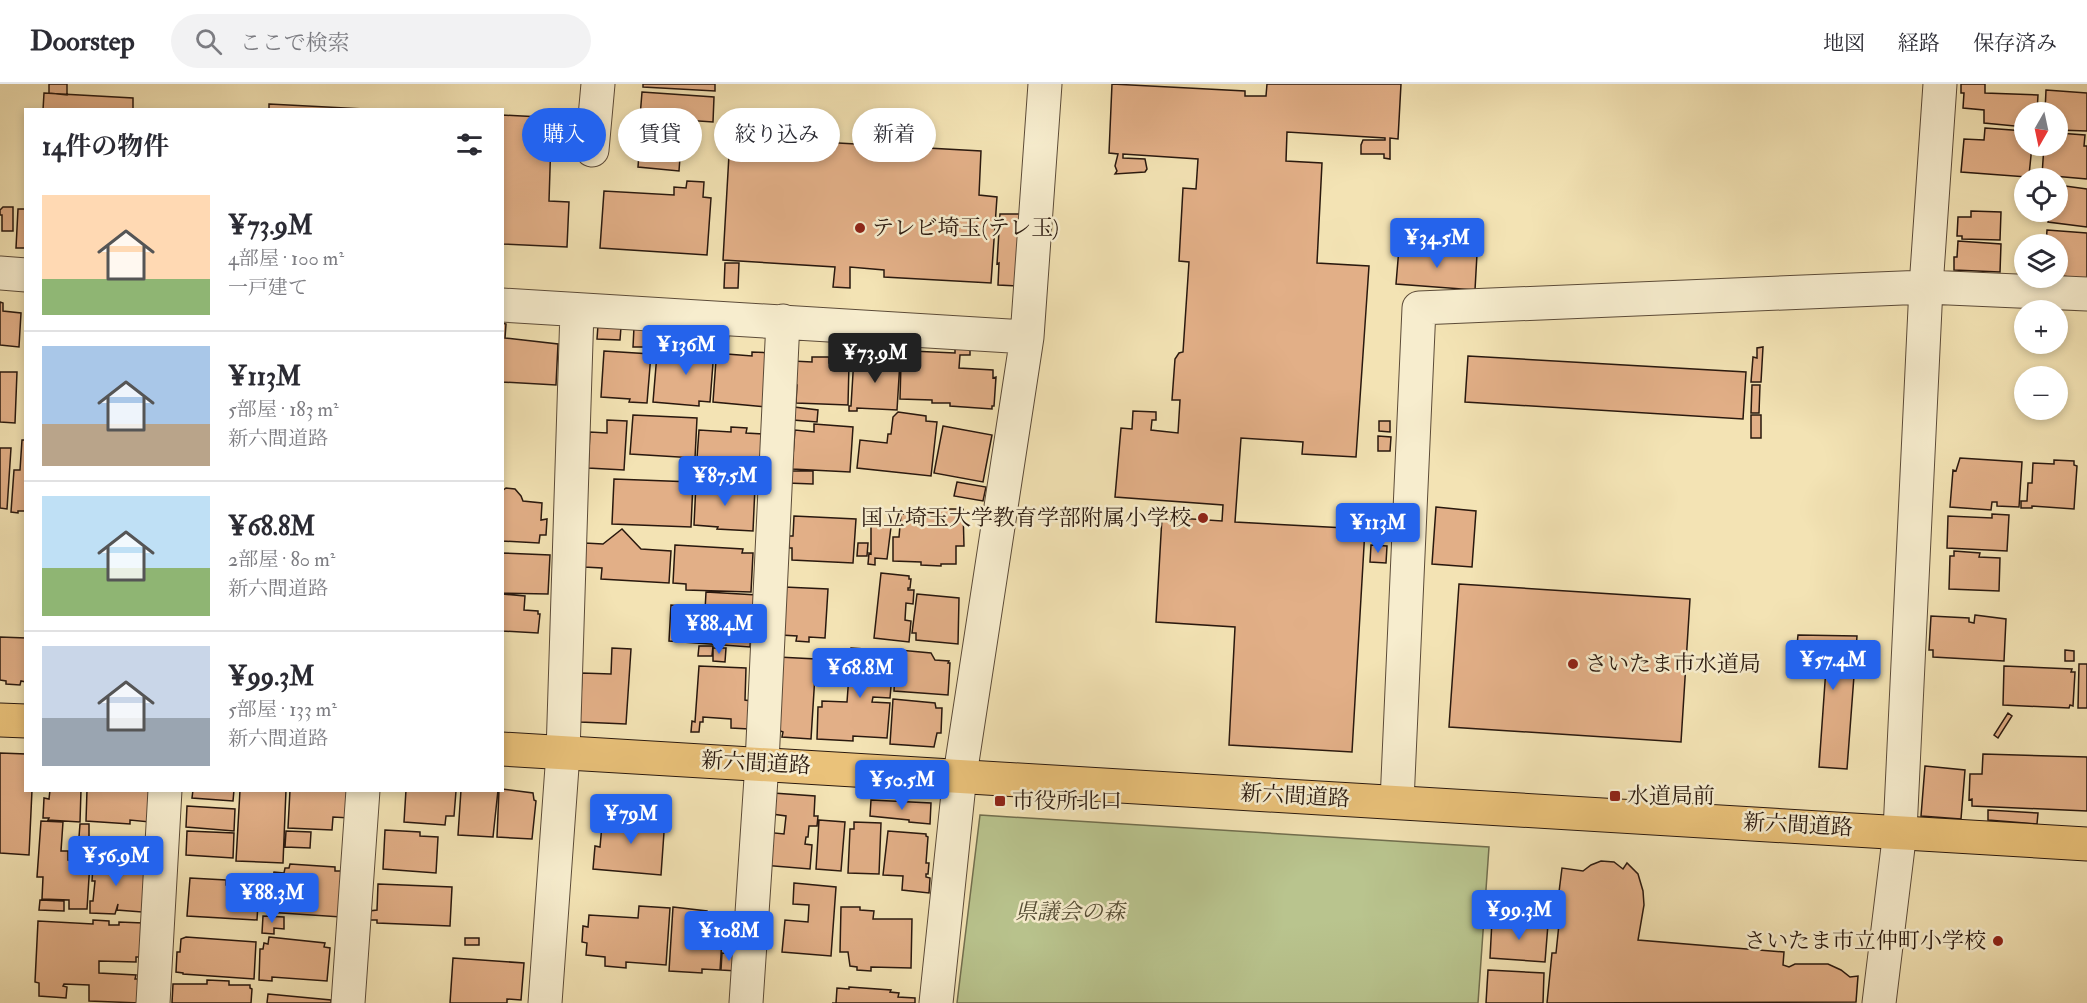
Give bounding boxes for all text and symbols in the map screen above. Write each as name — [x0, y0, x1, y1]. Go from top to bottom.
search box — [171, 14, 591, 68]
text: Doorstep — [30, 24, 135, 59]
icon: search — [192, 25, 225, 58]
text: ここで検索 — [240, 29, 350, 57]
text: 地図 — [1823, 30, 1865, 57]
text: 経路 — [1898, 30, 1940, 57]
text: 保存済み — [1973, 30, 2057, 57]
north arrow — [2014, 102, 2068, 156]
map controls — [2014, 102, 2068, 420]
chip: 購入 — [522, 108, 606, 162]
chip: 賃貸 — [618, 108, 702, 162]
chip: 絞り込み — [714, 108, 840, 162]
chip: 新着 — [852, 108, 936, 162]
icon: filters — [453, 128, 486, 161]
text: 14件の物件 — [42, 131, 169, 163]
button: locate — [2014, 168, 2068, 222]
text: ¥73.9M — [228, 210, 313, 242]
place label: テレビ埼玉(テレ玉) — [872, 214, 1059, 242]
pin: ¥34.5M — [1388, 218, 1486, 269]
icon: home — [90, 219, 162, 291]
marker: テレビ埼玉(テレ玉) — [853, 221, 867, 235]
text: ¥34.5M — [1404, 225, 1470, 250]
button: layers — [2014, 234, 2068, 288]
text: 4部屋 · 100 m² — [228, 246, 344, 271]
text: 一戸建て — [228, 275, 308, 300]
button: + — [2014, 300, 2068, 354]
pin: ¥136M — [644, 325, 728, 376]
text: ¥136M — [656, 332, 716, 357]
pin: ¥73.9M — [826, 333, 924, 384]
text: ¥73.9M — [842, 340, 908, 365]
text: ¥113M — [228, 361, 301, 393]
button: − — [2014, 366, 2068, 420]
icon: home — [90, 370, 162, 442]
text: 5部屋 · 183 m² — [228, 397, 339, 422]
text: 新六間道路 — [228, 426, 328, 451]
pin: ¥87.5M — [676, 456, 774, 507]
text: ¥87.5M — [693, 463, 757, 488]
pin: ¥113M — [1336, 503, 1420, 554]
place label: 国立埼玉大学教育学部附属小学校 — [861, 504, 1191, 532]
text: ¥113M — [1350, 510, 1406, 535]
text: ¥68.8M — [228, 511, 315, 543]
marker: 国立埼玉大学教育学部附属小学校 — [1196, 511, 1210, 525]
icon: home — [90, 520, 162, 592]
text: 2部屋 · 80 m² — [228, 547, 335, 572]
text: 新六間道路 — [228, 576, 328, 601]
pin: ¥88.4M — [670, 604, 768, 655]
text: ¥88.4M — [685, 611, 753, 636]
pin: ¥57.4M — [1784, 640, 1882, 691]
text: ¥57.4M — [1800, 647, 1866, 672]
pin: ¥68.8M — [811, 648, 909, 699]
place label: さいたま市水道局 — [1585, 650, 1761, 678]
text: ¥68.8M — [826, 655, 894, 680]
marker: さいたま市水道局 — [1566, 657, 1580, 671]
text: ¥99.3M — [228, 661, 314, 693]
icon: home — [90, 670, 162, 742]
text: 5部屋 · 133 m² — [228, 697, 337, 722]
text: 新六間道路 — [228, 726, 328, 751]
street label: 新六間道路 — [700, 746, 812, 780]
pin: ¥50.5M — [853, 760, 951, 811]
text: ¥50.5M — [869, 767, 935, 792]
street label: 新六間道路 — [1239, 779, 1351, 813]
place label: 水道局前 — [1627, 782, 1715, 810]
place label: 市役所北口 — [1012, 787, 1122, 815]
marker: 水道局前 — [1608, 789, 1622, 803]
pin: ¥79M — [595, 794, 667, 845]
marker: 市役所北口 — [993, 794, 1007, 808]
text: ¥79M — [604, 801, 658, 826]
street label: 新六間道路 — [1742, 808, 1854, 842]
pin: ¥56.9M — [67, 836, 165, 887]
text: ¥56.9M — [82, 843, 150, 868]
pin: ¥88.3M — [223, 873, 321, 924]
text: ¥88.3M — [240, 880, 304, 905]
pin: ¥99.3M — [1470, 890, 1568, 941]
text: ¥99.3M — [1486, 897, 1552, 922]
park label: 県議会の森 — [1015, 898, 1127, 926]
pin: ¥108M — [687, 911, 771, 962]
text: ¥108M — [698, 918, 760, 943]
place label: さいたま市立仲町小学校 — [1744, 927, 1986, 955]
marker: さいたま市立仲町小学校 — [1991, 934, 2005, 948]

